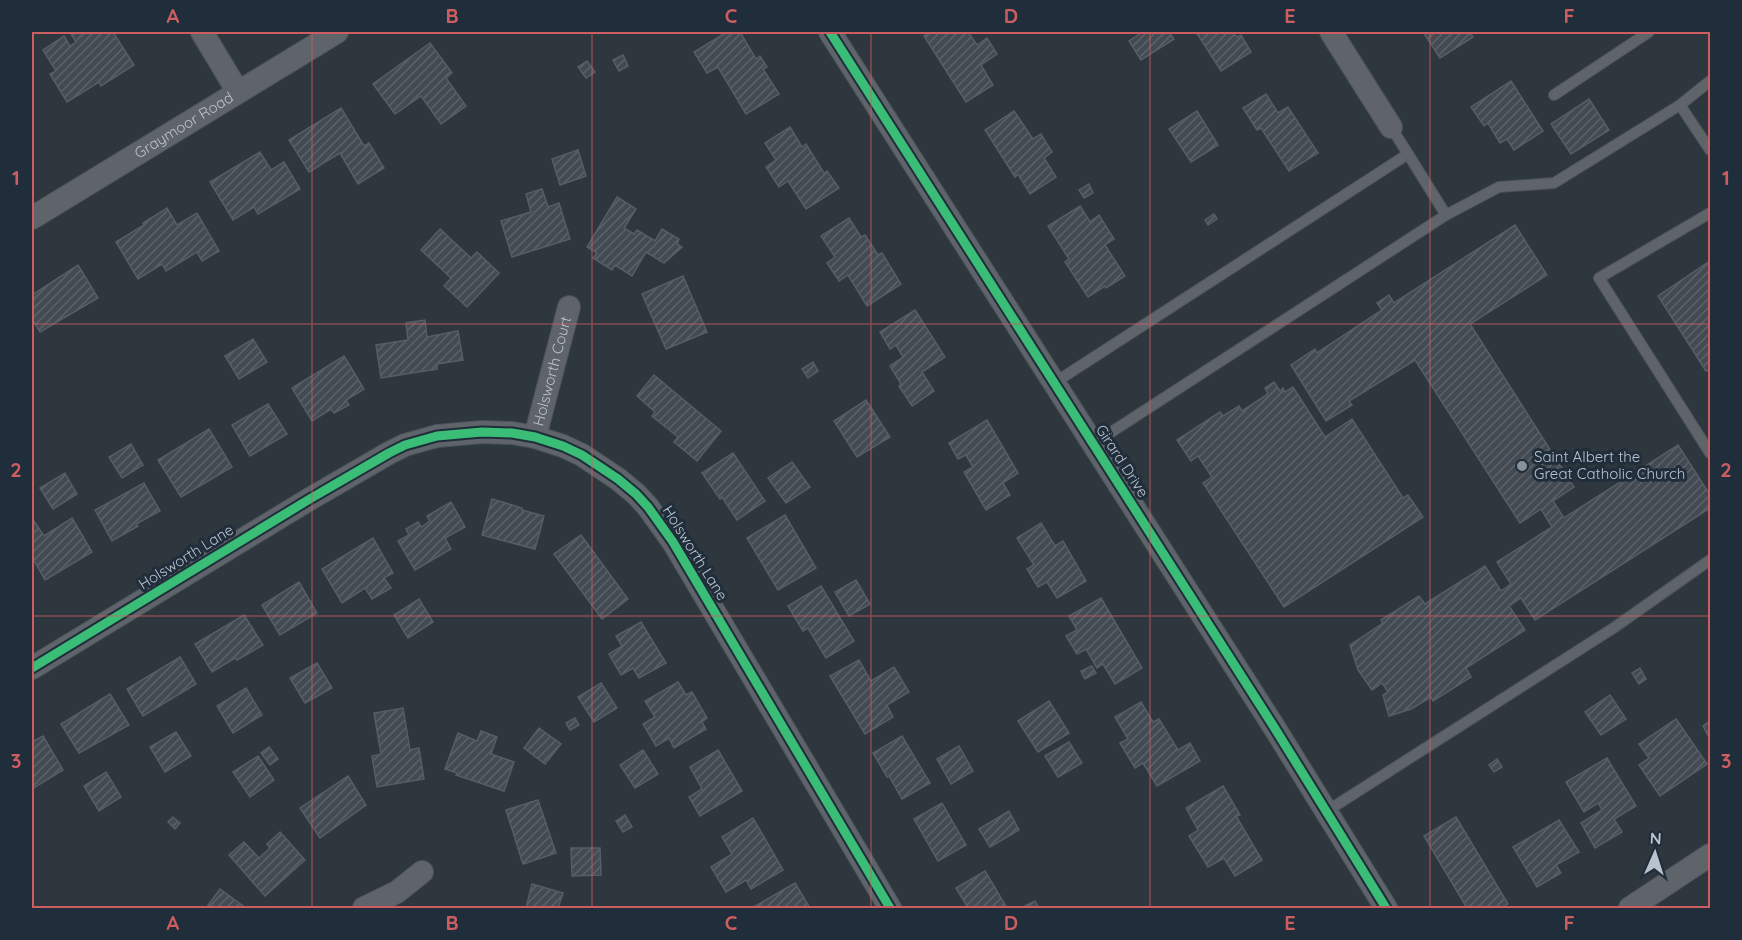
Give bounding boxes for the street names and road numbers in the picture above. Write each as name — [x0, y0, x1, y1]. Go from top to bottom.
street label: Graymoor Road — [131, 87, 237, 162]
street label: Holsworth Court — [528, 314, 575, 428]
street label: Girard Drive — [1092, 421, 1153, 501]
street label: Holsworth Lane — [659, 502, 732, 604]
street label: Holsworth Lane — [135, 520, 237, 593]

